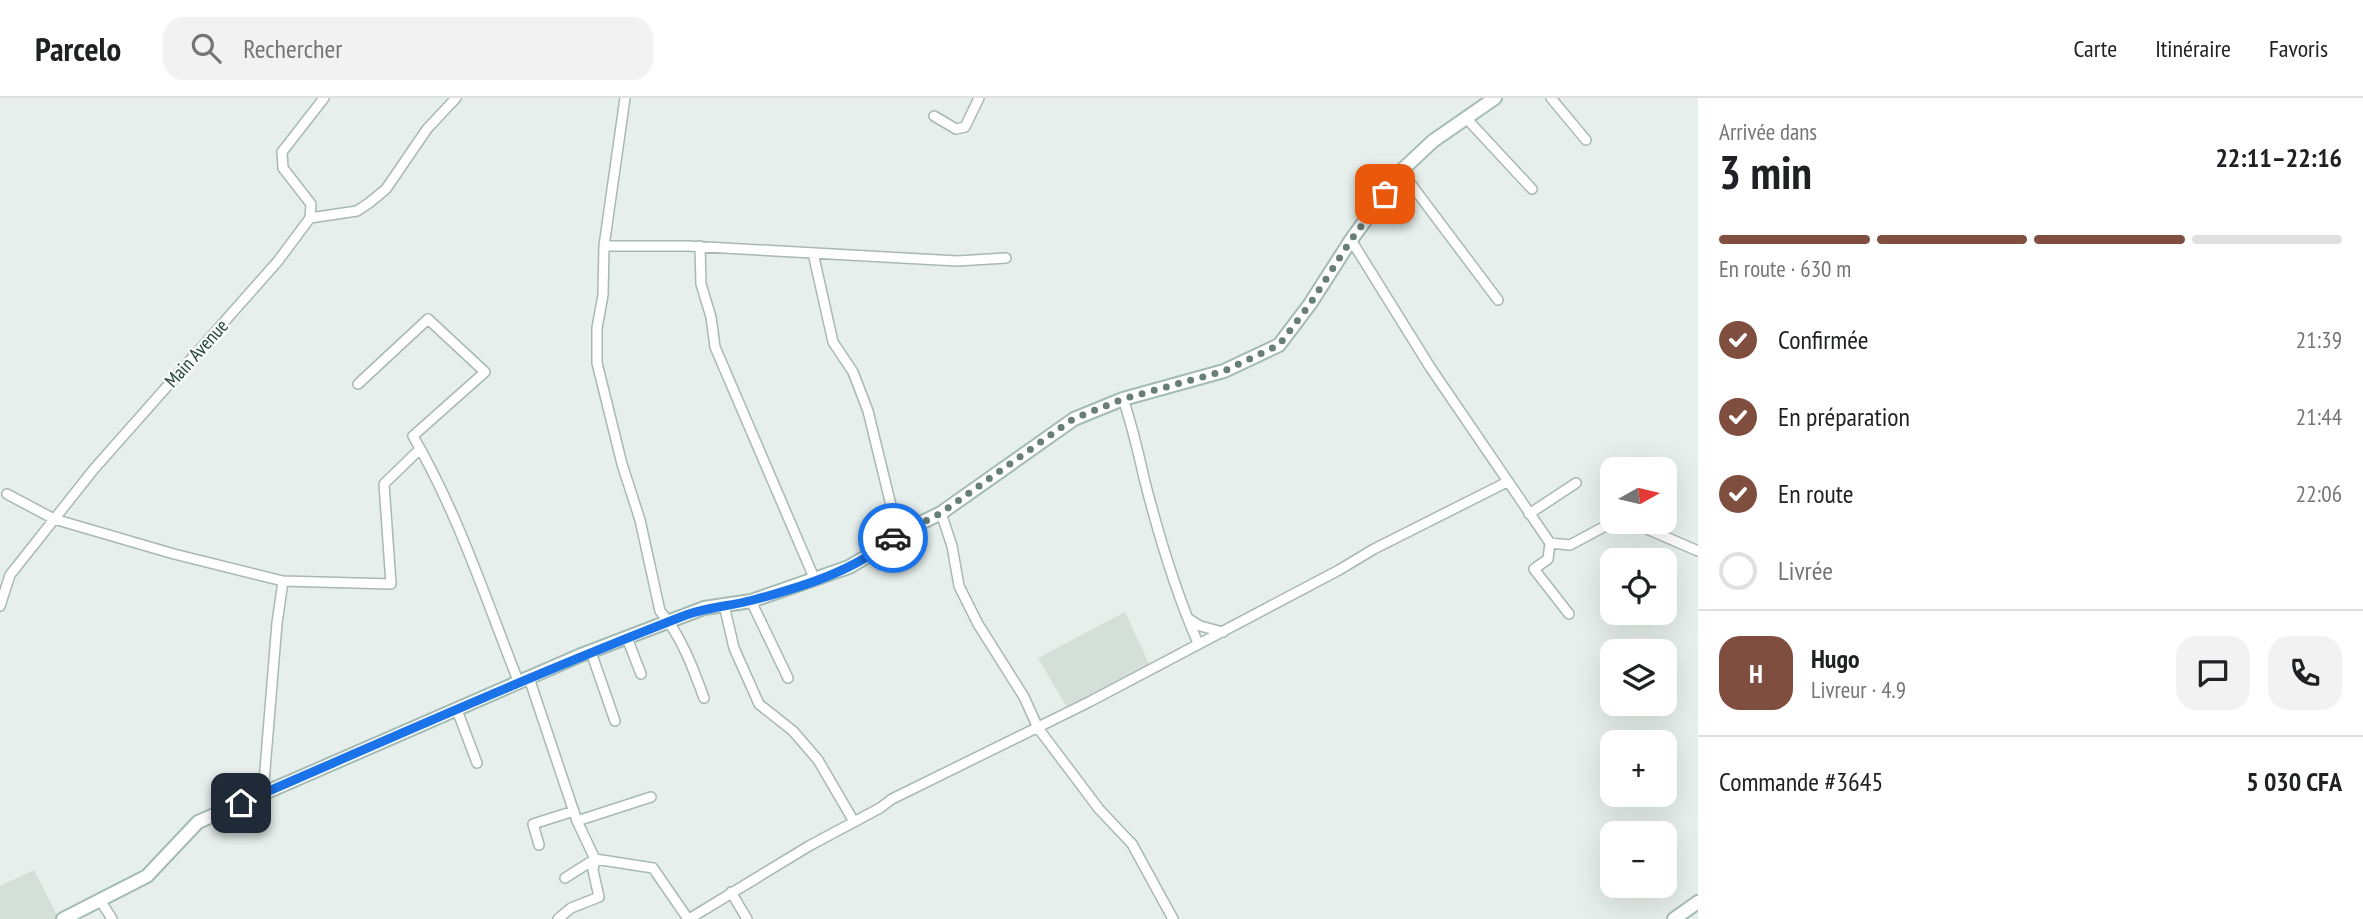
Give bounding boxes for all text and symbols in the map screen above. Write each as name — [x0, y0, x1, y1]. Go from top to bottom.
search box — [163, 17, 653, 80]
text: Parcelo — [35, 27, 121, 70]
icon: search — [187, 29, 225, 67]
text: Rechercher — [243, 32, 342, 65]
text: Carte — [2073, 33, 2117, 64]
text: Itinéraire — [2155, 33, 2231, 64]
text: Favoris — [2269, 33, 2328, 64]
text: Arrivée dans — [1719, 117, 1817, 146]
text: 22:11–22:16 — [2215, 141, 2342, 174]
text: 3 min — [1719, 142, 1812, 202]
pin — [1355, 164, 1415, 224]
icon: bag — [1366, 175, 1404, 213]
text: En route · 630 m — [1719, 254, 1851, 283]
street label: Main Avenue — [159, 314, 233, 392]
icon: check — [1719, 321, 1757, 359]
text: Confirmée — [1778, 323, 1869, 356]
text: 21:39 — [2296, 325, 2342, 354]
icon: check — [1719, 398, 1757, 436]
text: En préparation — [1778, 400, 1910, 433]
text: 21:44 — [2296, 402, 2342, 431]
north arrow — [1600, 457, 1676, 534]
map controls — [1600, 457, 1677, 898]
icon: check — [1719, 475, 1757, 513]
text: En route — [1778, 477, 1853, 510]
text: 22:06 — [2296, 479, 2342, 508]
courier — [858, 503, 928, 573]
icon: car — [874, 519, 912, 557]
button: locate — [1600, 548, 1677, 625]
text: Livrée — [1778, 554, 1833, 587]
button: chat — [2176, 636, 2250, 710]
button: phone — [2268, 636, 2342, 710]
button: layers — [1600, 639, 1677, 716]
text: Hugo — [1811, 642, 1860, 675]
text: H — [1749, 657, 1763, 690]
text: Livreur · 4.9 — [1811, 675, 1906, 704]
button: + — [1600, 730, 1677, 807]
text: Commande #3645 — [1719, 765, 1883, 798]
text: 5 030 CFA — [2246, 765, 2342, 798]
pin — [211, 773, 271, 833]
icon: home — [222, 784, 260, 822]
button: − — [1600, 821, 1677, 898]

